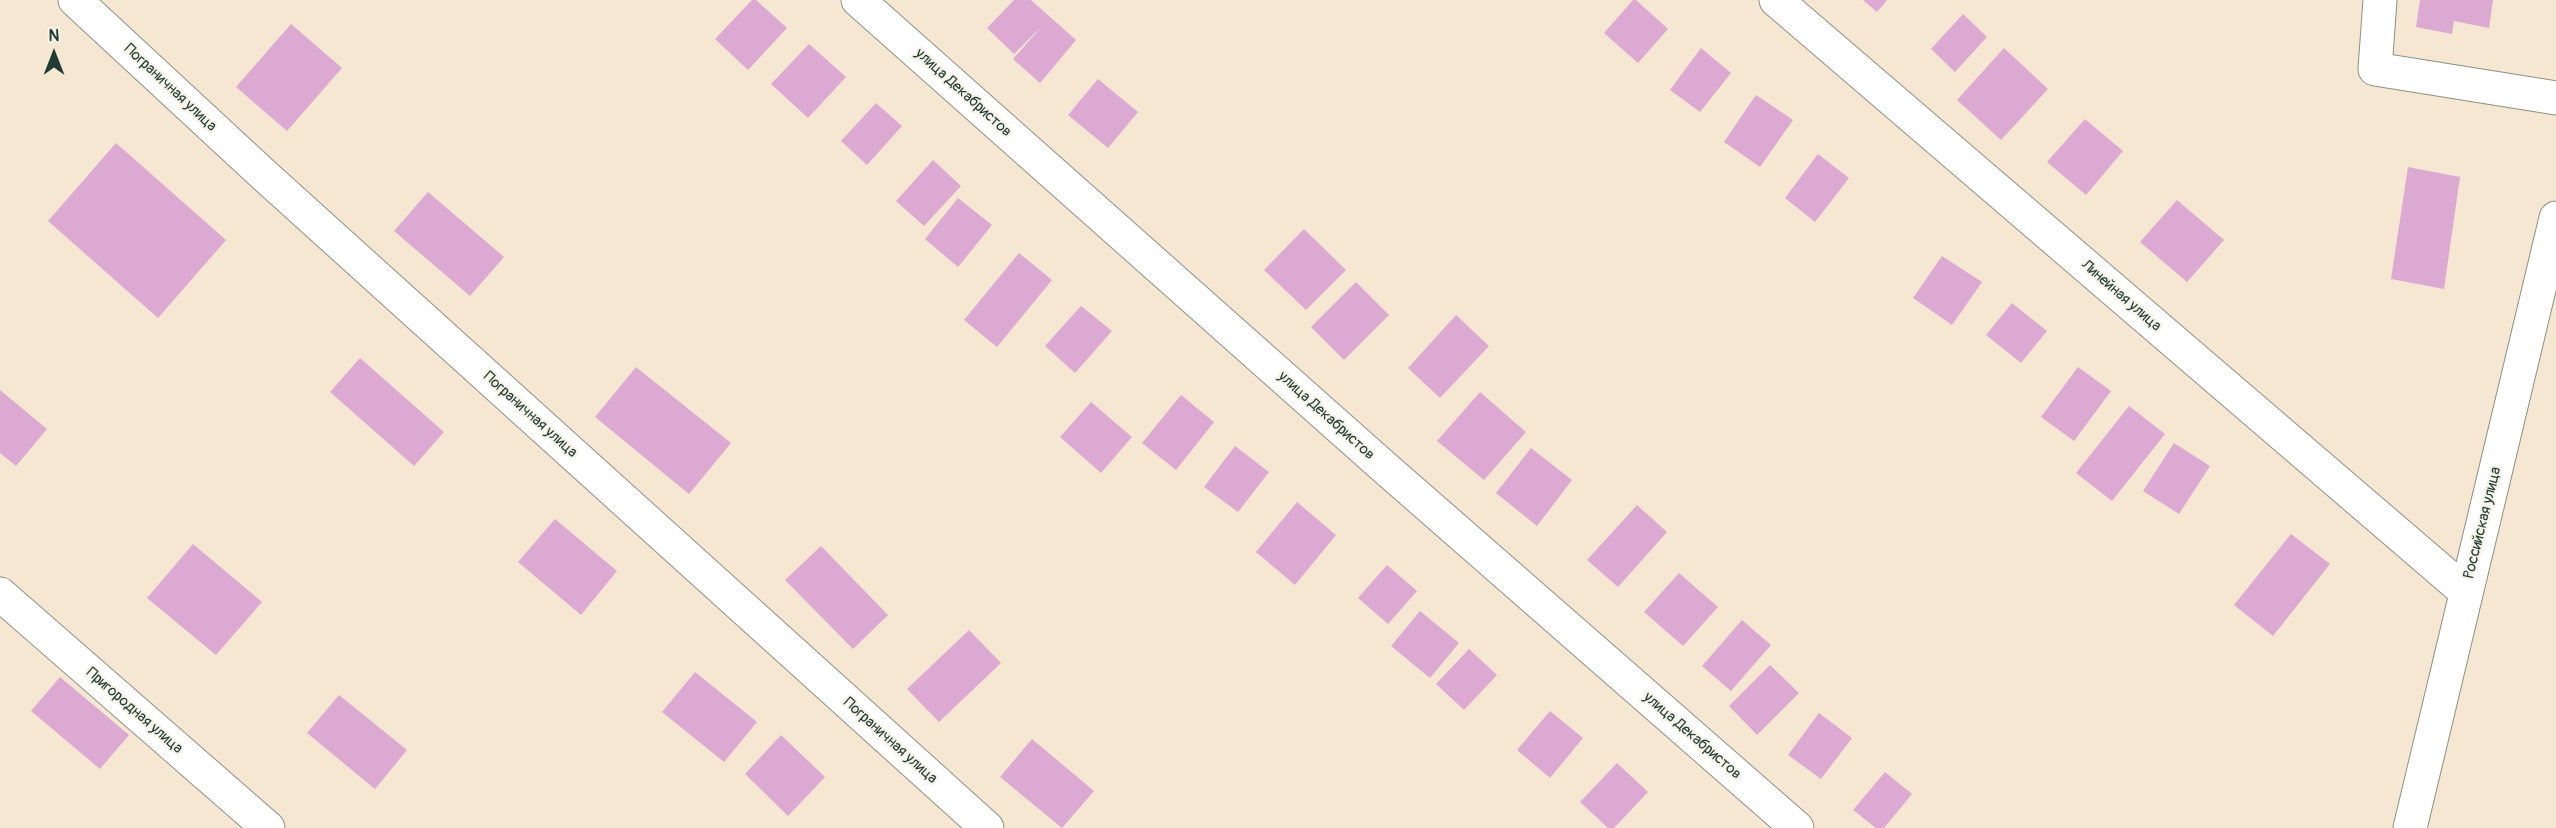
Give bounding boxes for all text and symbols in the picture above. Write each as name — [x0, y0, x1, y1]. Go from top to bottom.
north arrow — [24, 24, 84, 84]
text: N — [49, 26, 59, 46]
street label: Пограничная улица — [120, 40, 220, 136]
street label: улица Декабристов — [911, 45, 1015, 141]
street label: Линейная улица — [2077, 256, 2165, 336]
street label: Пограничная улица — [479, 368, 581, 462]
street label: улица Декабристов — [1274, 368, 1378, 464]
street label: Российская улица — [2460, 465, 2506, 581]
street label: Пригородная улица — [82, 664, 186, 758]
street label: улица Декабристов — [1639, 689, 1745, 783]
street label: Пограничная улица — [839, 694, 941, 788]

